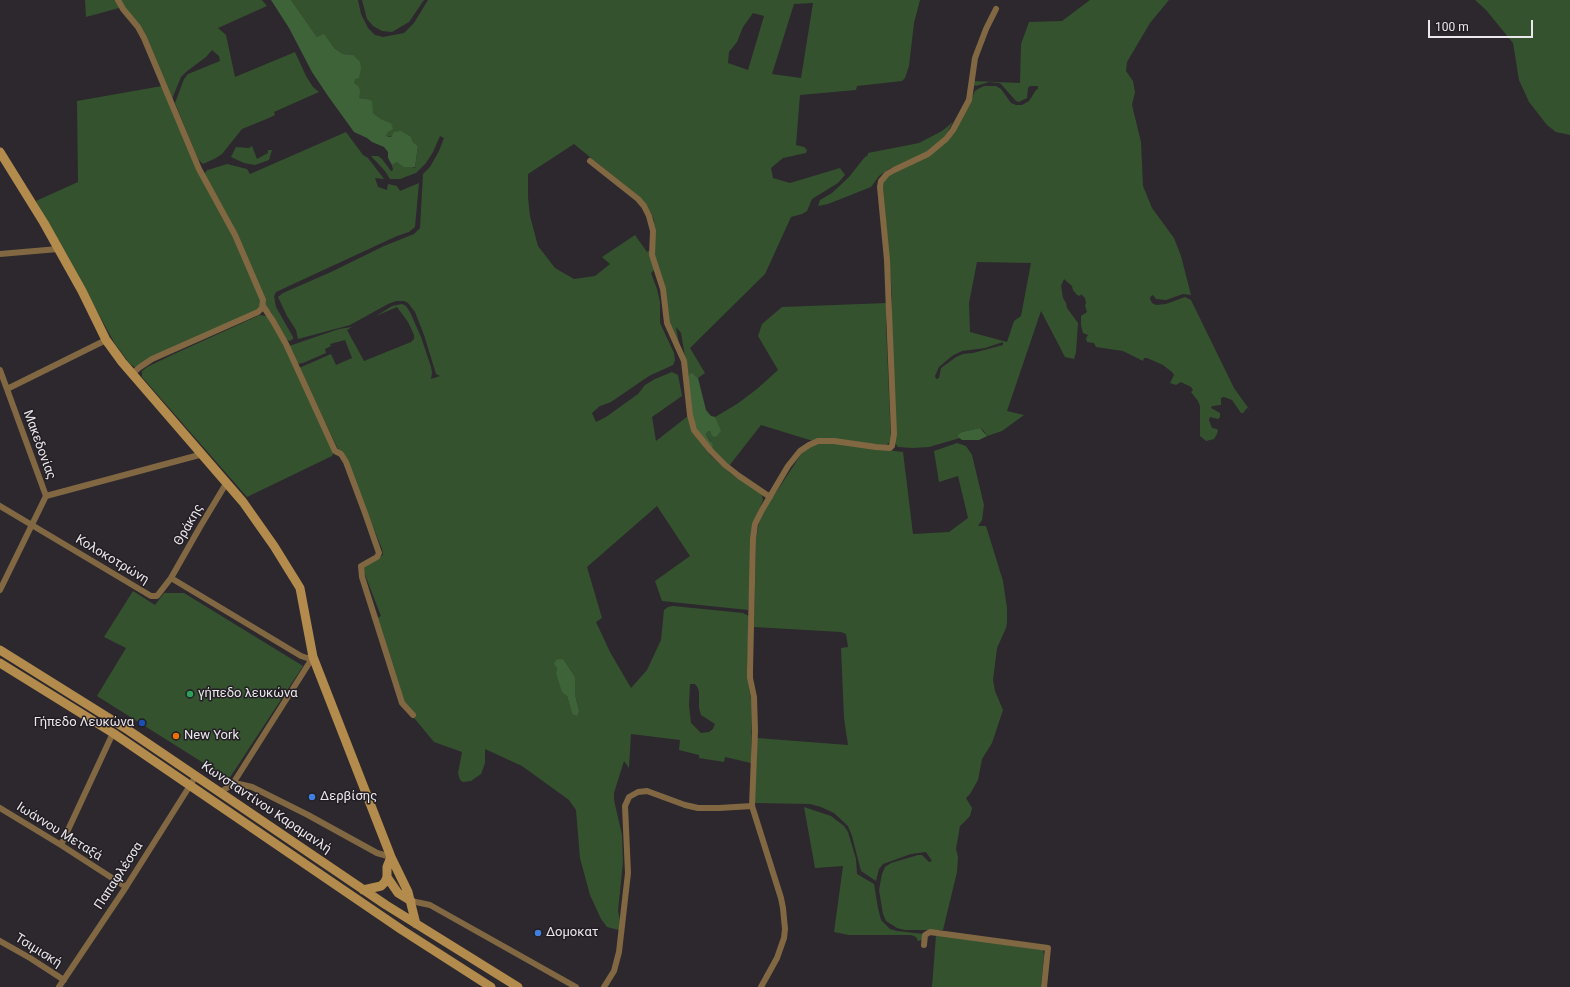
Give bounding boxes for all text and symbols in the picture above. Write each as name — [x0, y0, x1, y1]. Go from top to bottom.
scale bar — [1430, 12, 1535, 38]
text: 100 m — [1435, 20, 1469, 34]
street label: Μακεδονίας — [19, 408, 59, 482]
street label: Θράκης — [171, 502, 207, 548]
street label: Κολοκοτρώνη — [72, 532, 152, 588]
place label: γήπεδο λευκώνα — [198, 686, 297, 702]
marker: γήπεδο λευκώνα — [185, 689, 195, 699]
place label: Γήπεδο Λευκώνα — [34, 715, 134, 731]
marker: Γήπεδο Λευκώνα — [137, 718, 147, 728]
place label: New York — [184, 728, 239, 744]
marker: New York — [171, 731, 181, 741]
street label: Κωνσταντίνου Καραμανλή — [198, 759, 334, 857]
place label: Δερβίσης — [320, 789, 377, 805]
marker: Δερβίσης — [307, 792, 317, 802]
street label: Ιωάννου Μεταξά — [13, 799, 105, 865]
street label: Παπαφλέσσα — [91, 839, 147, 913]
place label: Δομοκατ — [546, 925, 599, 941]
marker: Δομοκατ — [533, 928, 543, 938]
street label: Τσιμισκή — [12, 931, 64, 971]

